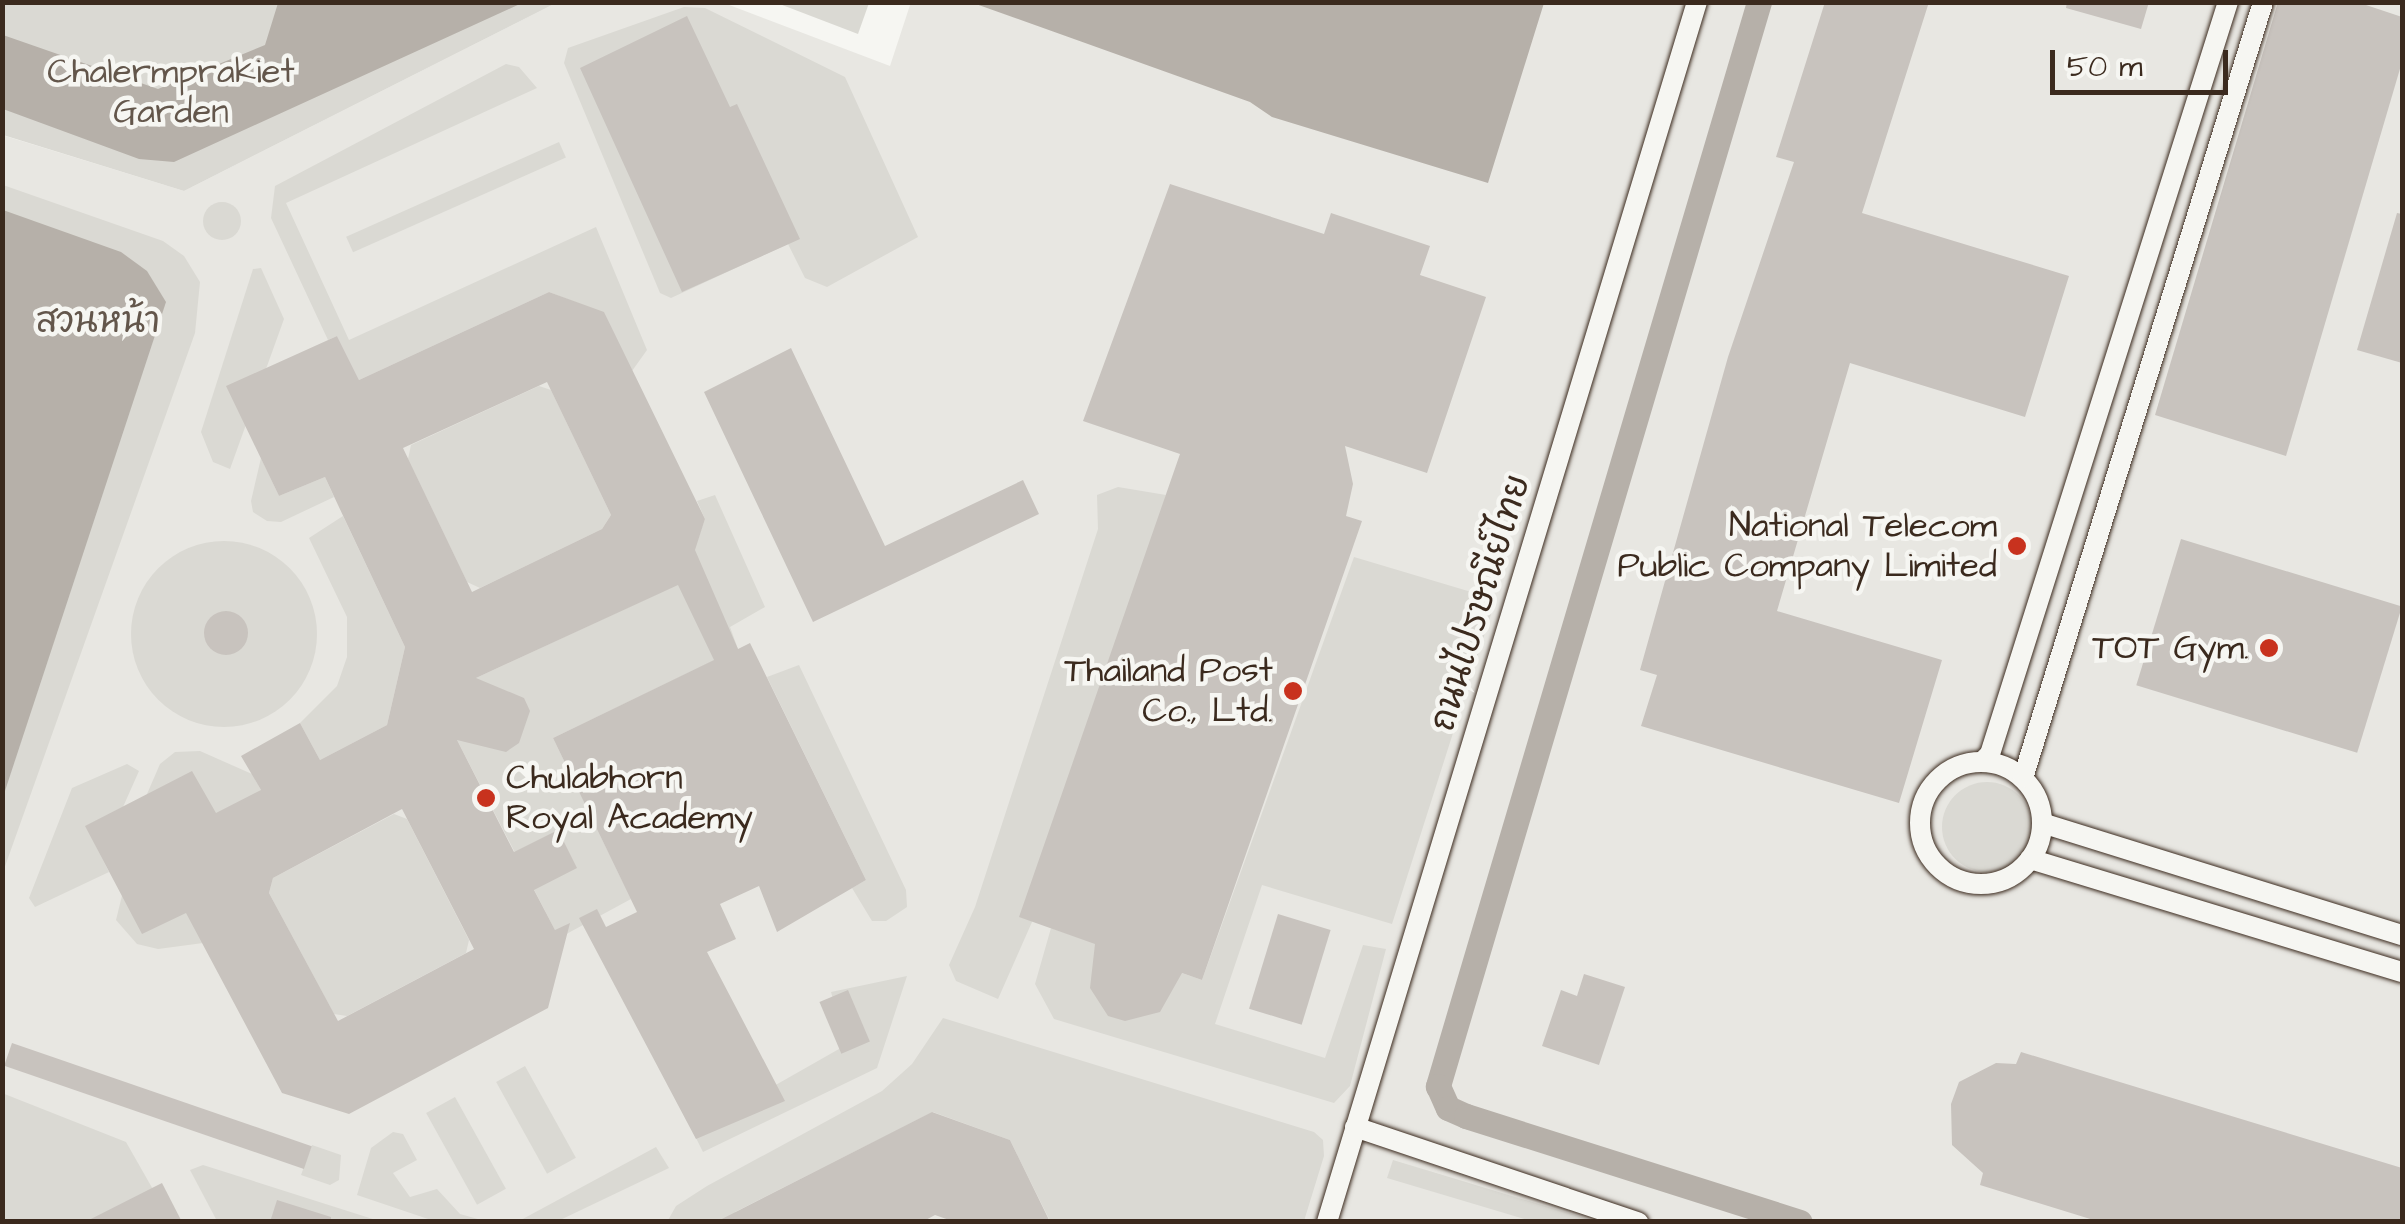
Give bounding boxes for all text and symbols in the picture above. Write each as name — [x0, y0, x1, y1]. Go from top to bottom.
scale bar — [2055, 30, 2232, 92]
text: 50 m — [2067, 46, 2143, 88]
park label: Chalermprakiet Garden — [47, 51, 295, 133]
park label: สวนหน้า — [36, 301, 160, 343]
street label: ถนนไปรษณีย์ไทย — [1422, 470, 1540, 736]
place label: National Telecom Public Company Limited — [1617, 505, 1997, 587]
marker: National Telecom Public Company Limited — [2006, 535, 2028, 557]
place label: TOT Gym. — [2092, 627, 2249, 669]
marker: TOT Gym. — [2258, 637, 2280, 659]
place label: Thailand Post Co., Ltd. — [1064, 650, 1273, 732]
marker: Thailand Post Co., Ltd. — [1282, 680, 1304, 702]
place label: Chulabhorn Royal Academy — [506, 757, 753, 839]
marker: Chulabhorn Royal Academy — [475, 787, 497, 809]

